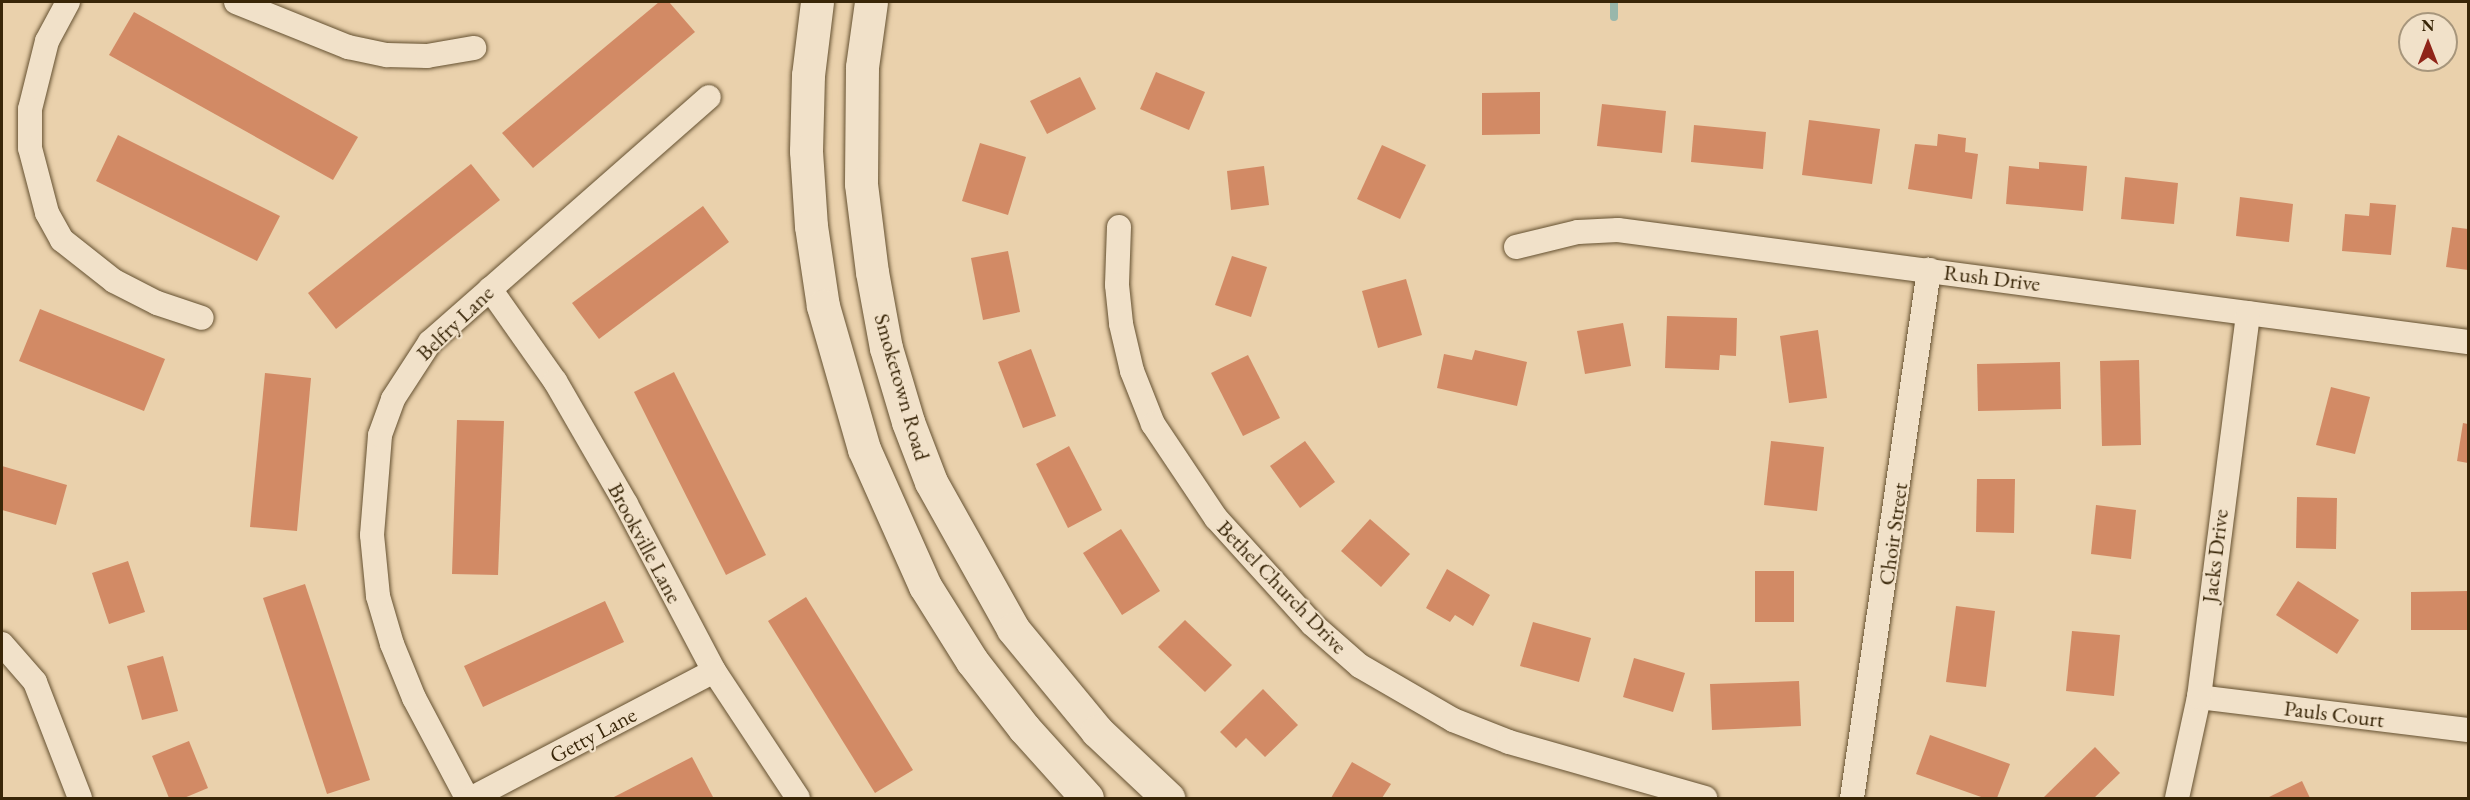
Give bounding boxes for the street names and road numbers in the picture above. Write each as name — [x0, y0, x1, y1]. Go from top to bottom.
street label: Rush Drive — [1942, 259, 2042, 297]
street label: Belfry Lane — [411, 280, 499, 366]
street label: Smoketown Road — [868, 311, 936, 463]
street label: Brookville Lane — [602, 478, 688, 608]
street label: Choir Street — [1873, 481, 1913, 587]
street label: Jacks Drive — [2196, 508, 2234, 604]
street label: Bethel Church Drive — [1212, 515, 1352, 659]
street label: Pauls Court — [2282, 695, 2386, 733]
street label: Getty Lane — [545, 701, 641, 769]

